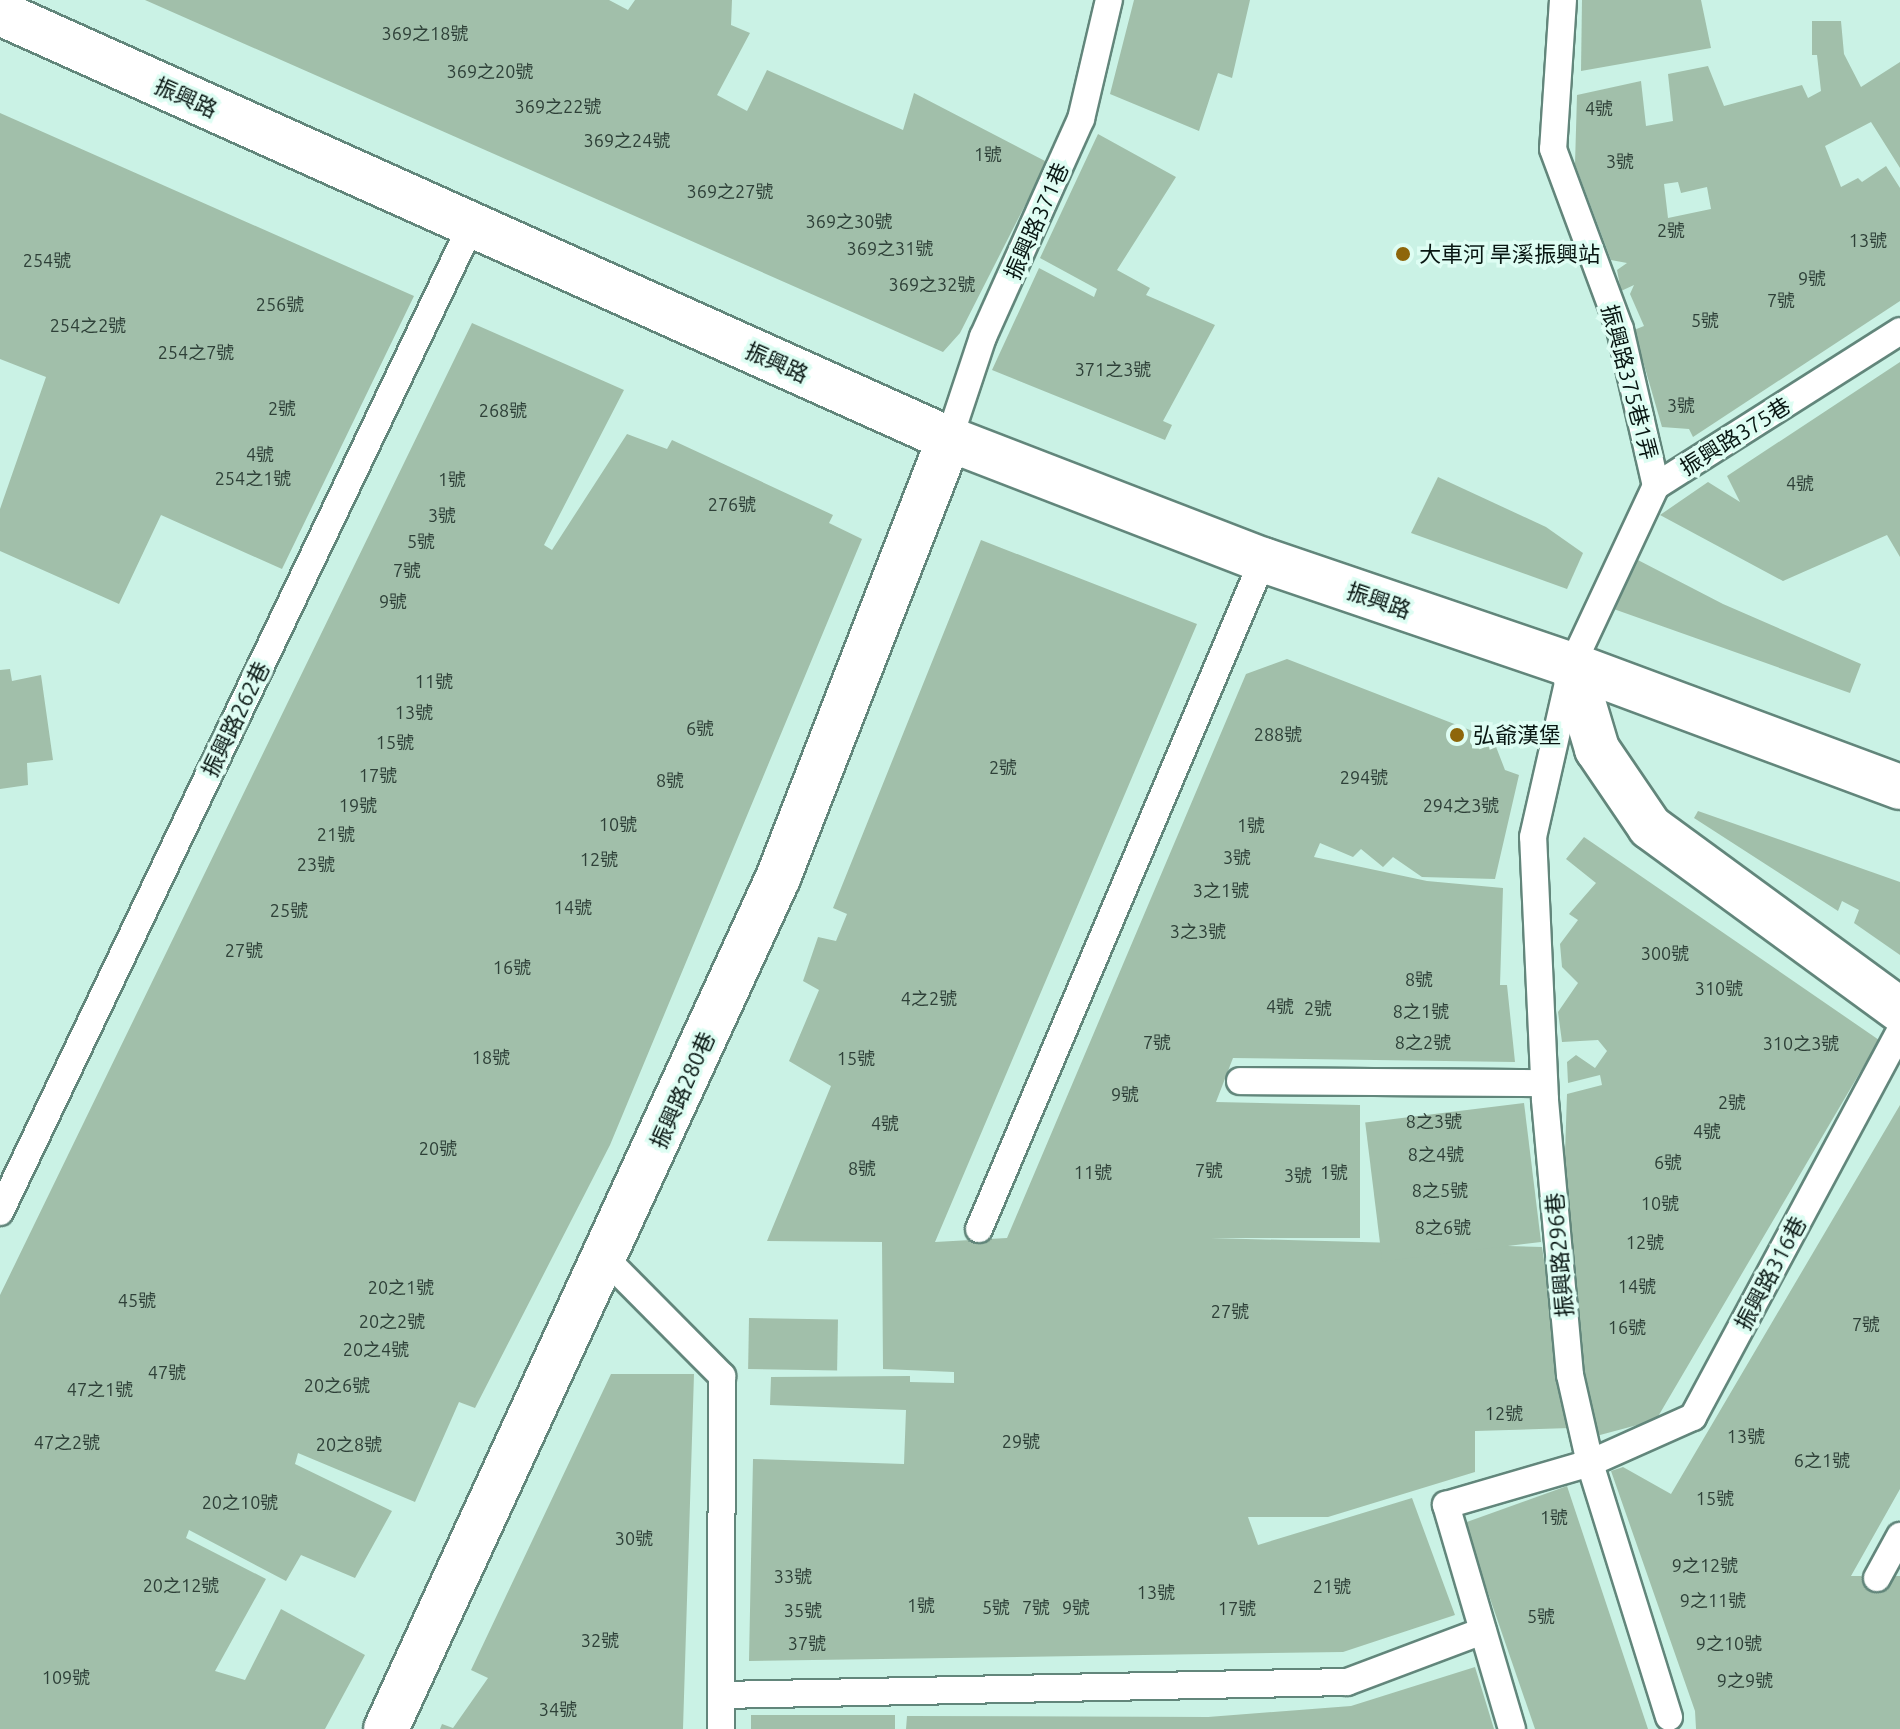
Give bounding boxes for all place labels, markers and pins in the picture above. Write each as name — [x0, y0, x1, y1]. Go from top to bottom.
place label: 大車河 旱溪振興站 — [1419, 241, 1600, 267]
marker: 大車河 旱溪振興站 — [1394, 245, 1412, 263]
place label: 弘爺漢堡 — [1473, 722, 1561, 748]
marker: 弘爺漢堡 — [1448, 726, 1466, 744]

